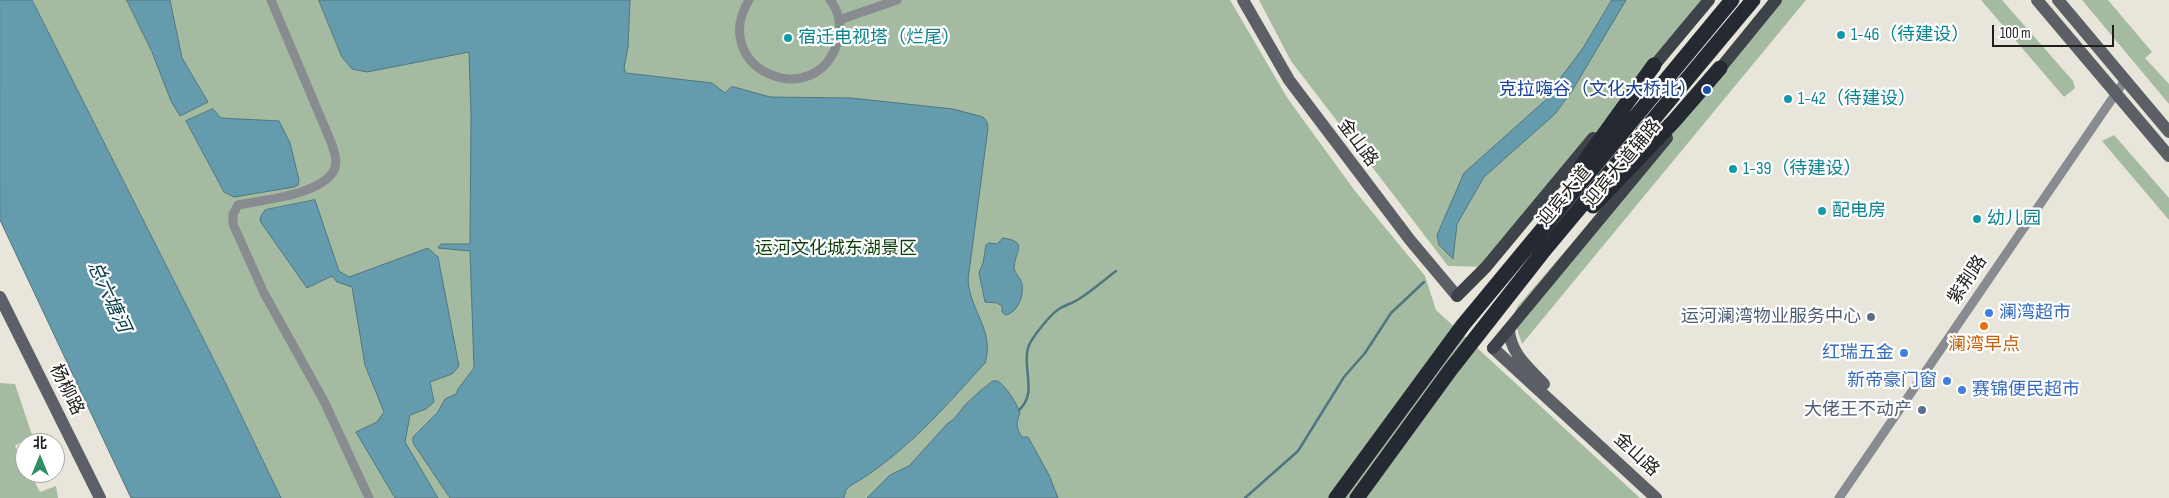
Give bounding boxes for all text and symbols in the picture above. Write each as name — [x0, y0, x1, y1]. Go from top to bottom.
scale bar — [1994, 15, 2116, 47]
place label: 1-46（待建设） — [1851, 24, 1969, 46]
text: 100 m — [2000, 24, 2031, 43]
place label: 宿迁电视塔（烂尾） — [798, 27, 960, 49]
marker: 1-46（待建设） — [1835, 29, 1847, 41]
marker: 宿迁电视塔（烂尾） — [782, 32, 794, 44]
place label: 克拉嗨谷（文化大桥北） — [1499, 79, 1697, 101]
marker: 克拉嗨谷（文化大桥北） — [1701, 84, 1713, 96]
place label: 1-42（待建设） — [1798, 88, 1916, 110]
marker: 1-42（待建设） — [1782, 93, 1794, 105]
street label: 金山路 — [1332, 115, 1382, 171]
street label: 迎宾大道辅路 — [1580, 116, 1666, 212]
place label: 1-39（待建设） — [1743, 158, 1861, 180]
street label: 迎宾大道 — [1534, 162, 1596, 232]
marker: 1-39（待建设） — [1727, 163, 1739, 175]
place label: 配电房 — [1832, 200, 1886, 222]
marker: 配电房 — [1816, 205, 1828, 217]
place label: 幼儿园 — [1987, 208, 2041, 230]
marker: 幼儿园 — [1971, 213, 1983, 225]
park label: 运河文化城东湖景区 — [755, 238, 917, 260]
street label: 紫荆路 — [1944, 252, 1992, 308]
water label: 总六塘河 — [82, 258, 134, 336]
place label: 澜湾超市 — [1999, 302, 2071, 324]
place label: 运河澜湾物业服务中心 — [1681, 306, 1861, 328]
marker: 澜湾超市 — [1983, 307, 1995, 319]
marker: 运河澜湾物业服务中心 — [1865, 311, 1877, 323]
marker: 澜湾早点 — [1978, 320, 1990, 332]
place label: 澜湾早点 — [1948, 334, 2020, 356]
place label: 红瑞五金 — [1822, 342, 1894, 364]
marker: 红瑞五金 — [1898, 347, 1910, 359]
street label: 杨柳路 — [44, 361, 88, 419]
place label: 新帝豪门窗 — [1847, 370, 1937, 392]
marker: 新帝豪门窗 — [1941, 375, 1953, 387]
place label: 赛锦便民超市 — [1972, 379, 2080, 401]
marker: 赛锦便民超市 — [1956, 384, 1968, 396]
place label: 大佬王不动产 — [1804, 399, 1912, 421]
marker: 大佬王不动产 — [1916, 404, 1928, 416]
street label: 金山路 — [1609, 429, 1663, 481]
north arrow — [15, 433, 65, 483]
text: 北 — [33, 435, 47, 452]

